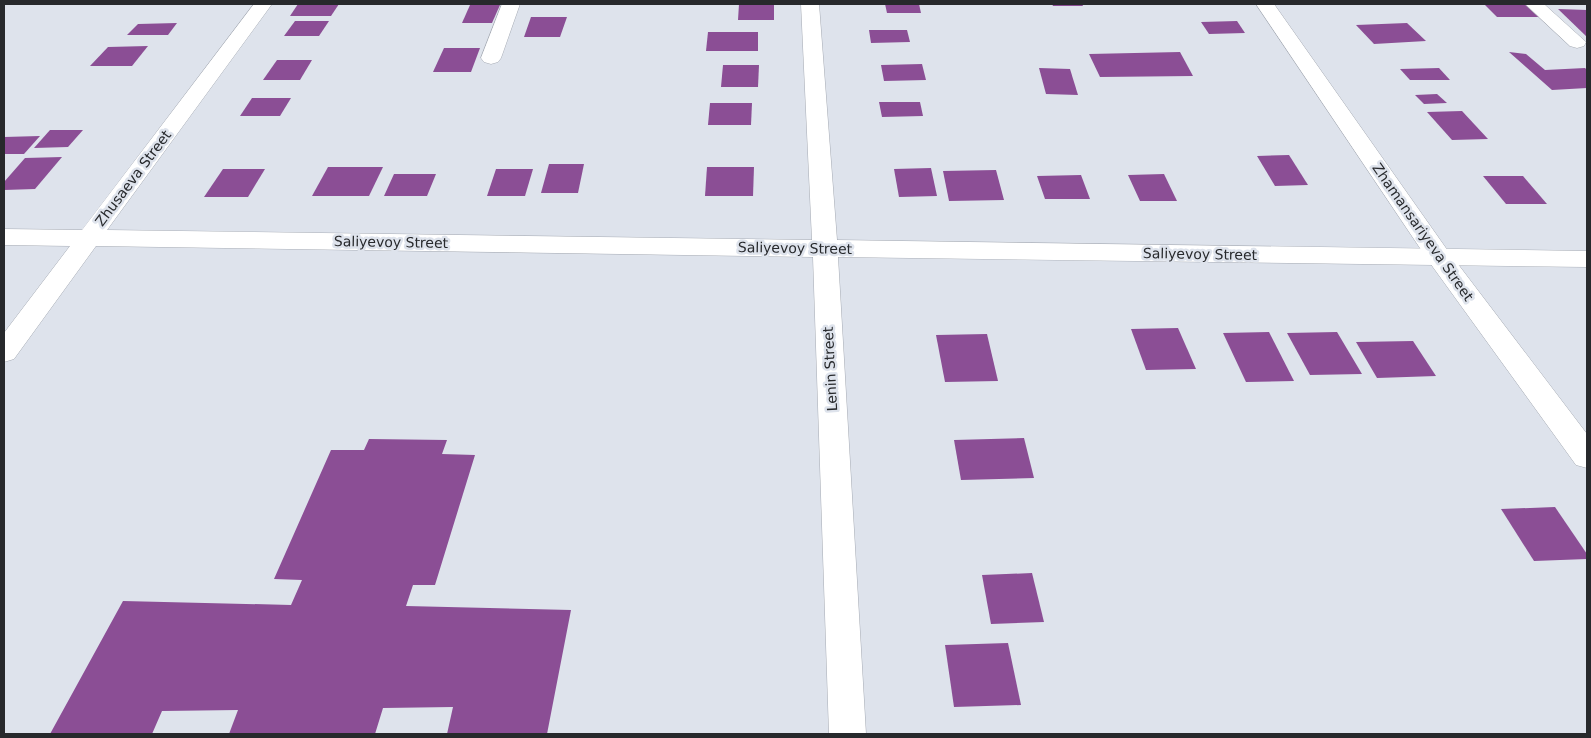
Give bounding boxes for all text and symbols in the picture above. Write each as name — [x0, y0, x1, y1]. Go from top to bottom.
street label: Zhusaeva Street — [92, 127, 175, 229]
street label: Zhamansariyeva Street — [1369, 160, 1477, 304]
street label: Saliyevoy Street — [334, 233, 449, 251]
street label: Saliyevoy Street — [738, 239, 853, 257]
street label: Saliyevoy Street — [1143, 245, 1258, 263]
street label: Lenin Street — [820, 326, 840, 412]

